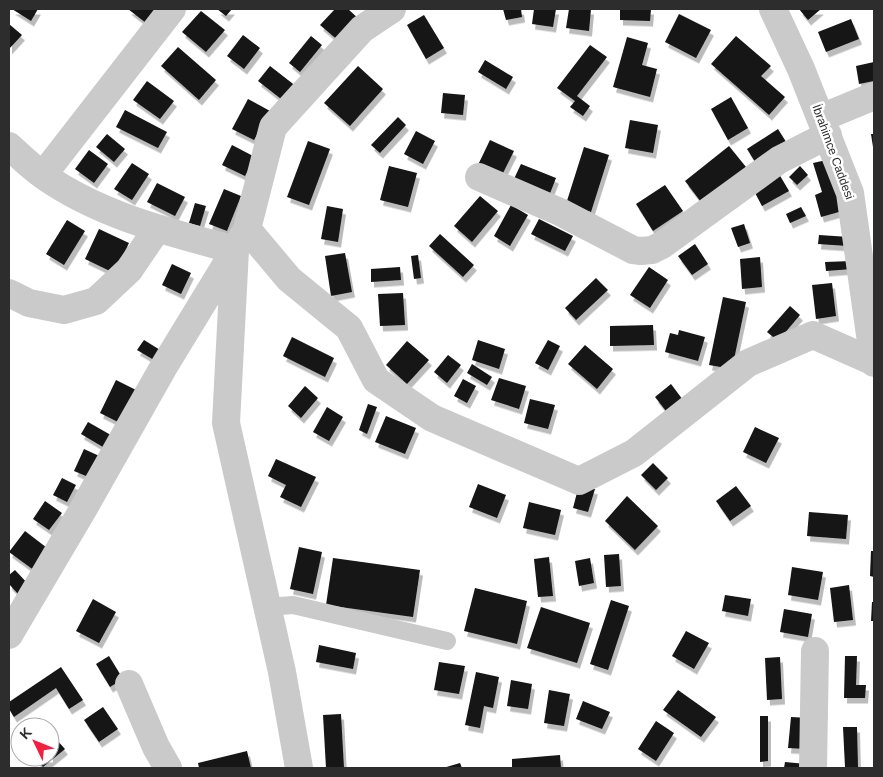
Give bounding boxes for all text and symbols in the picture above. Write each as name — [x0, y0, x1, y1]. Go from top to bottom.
street label: İbrahimce Caddesi — [809, 103, 857, 201]
north arrow — [10, 717, 60, 767]
text: K — [16, 724, 35, 742]

